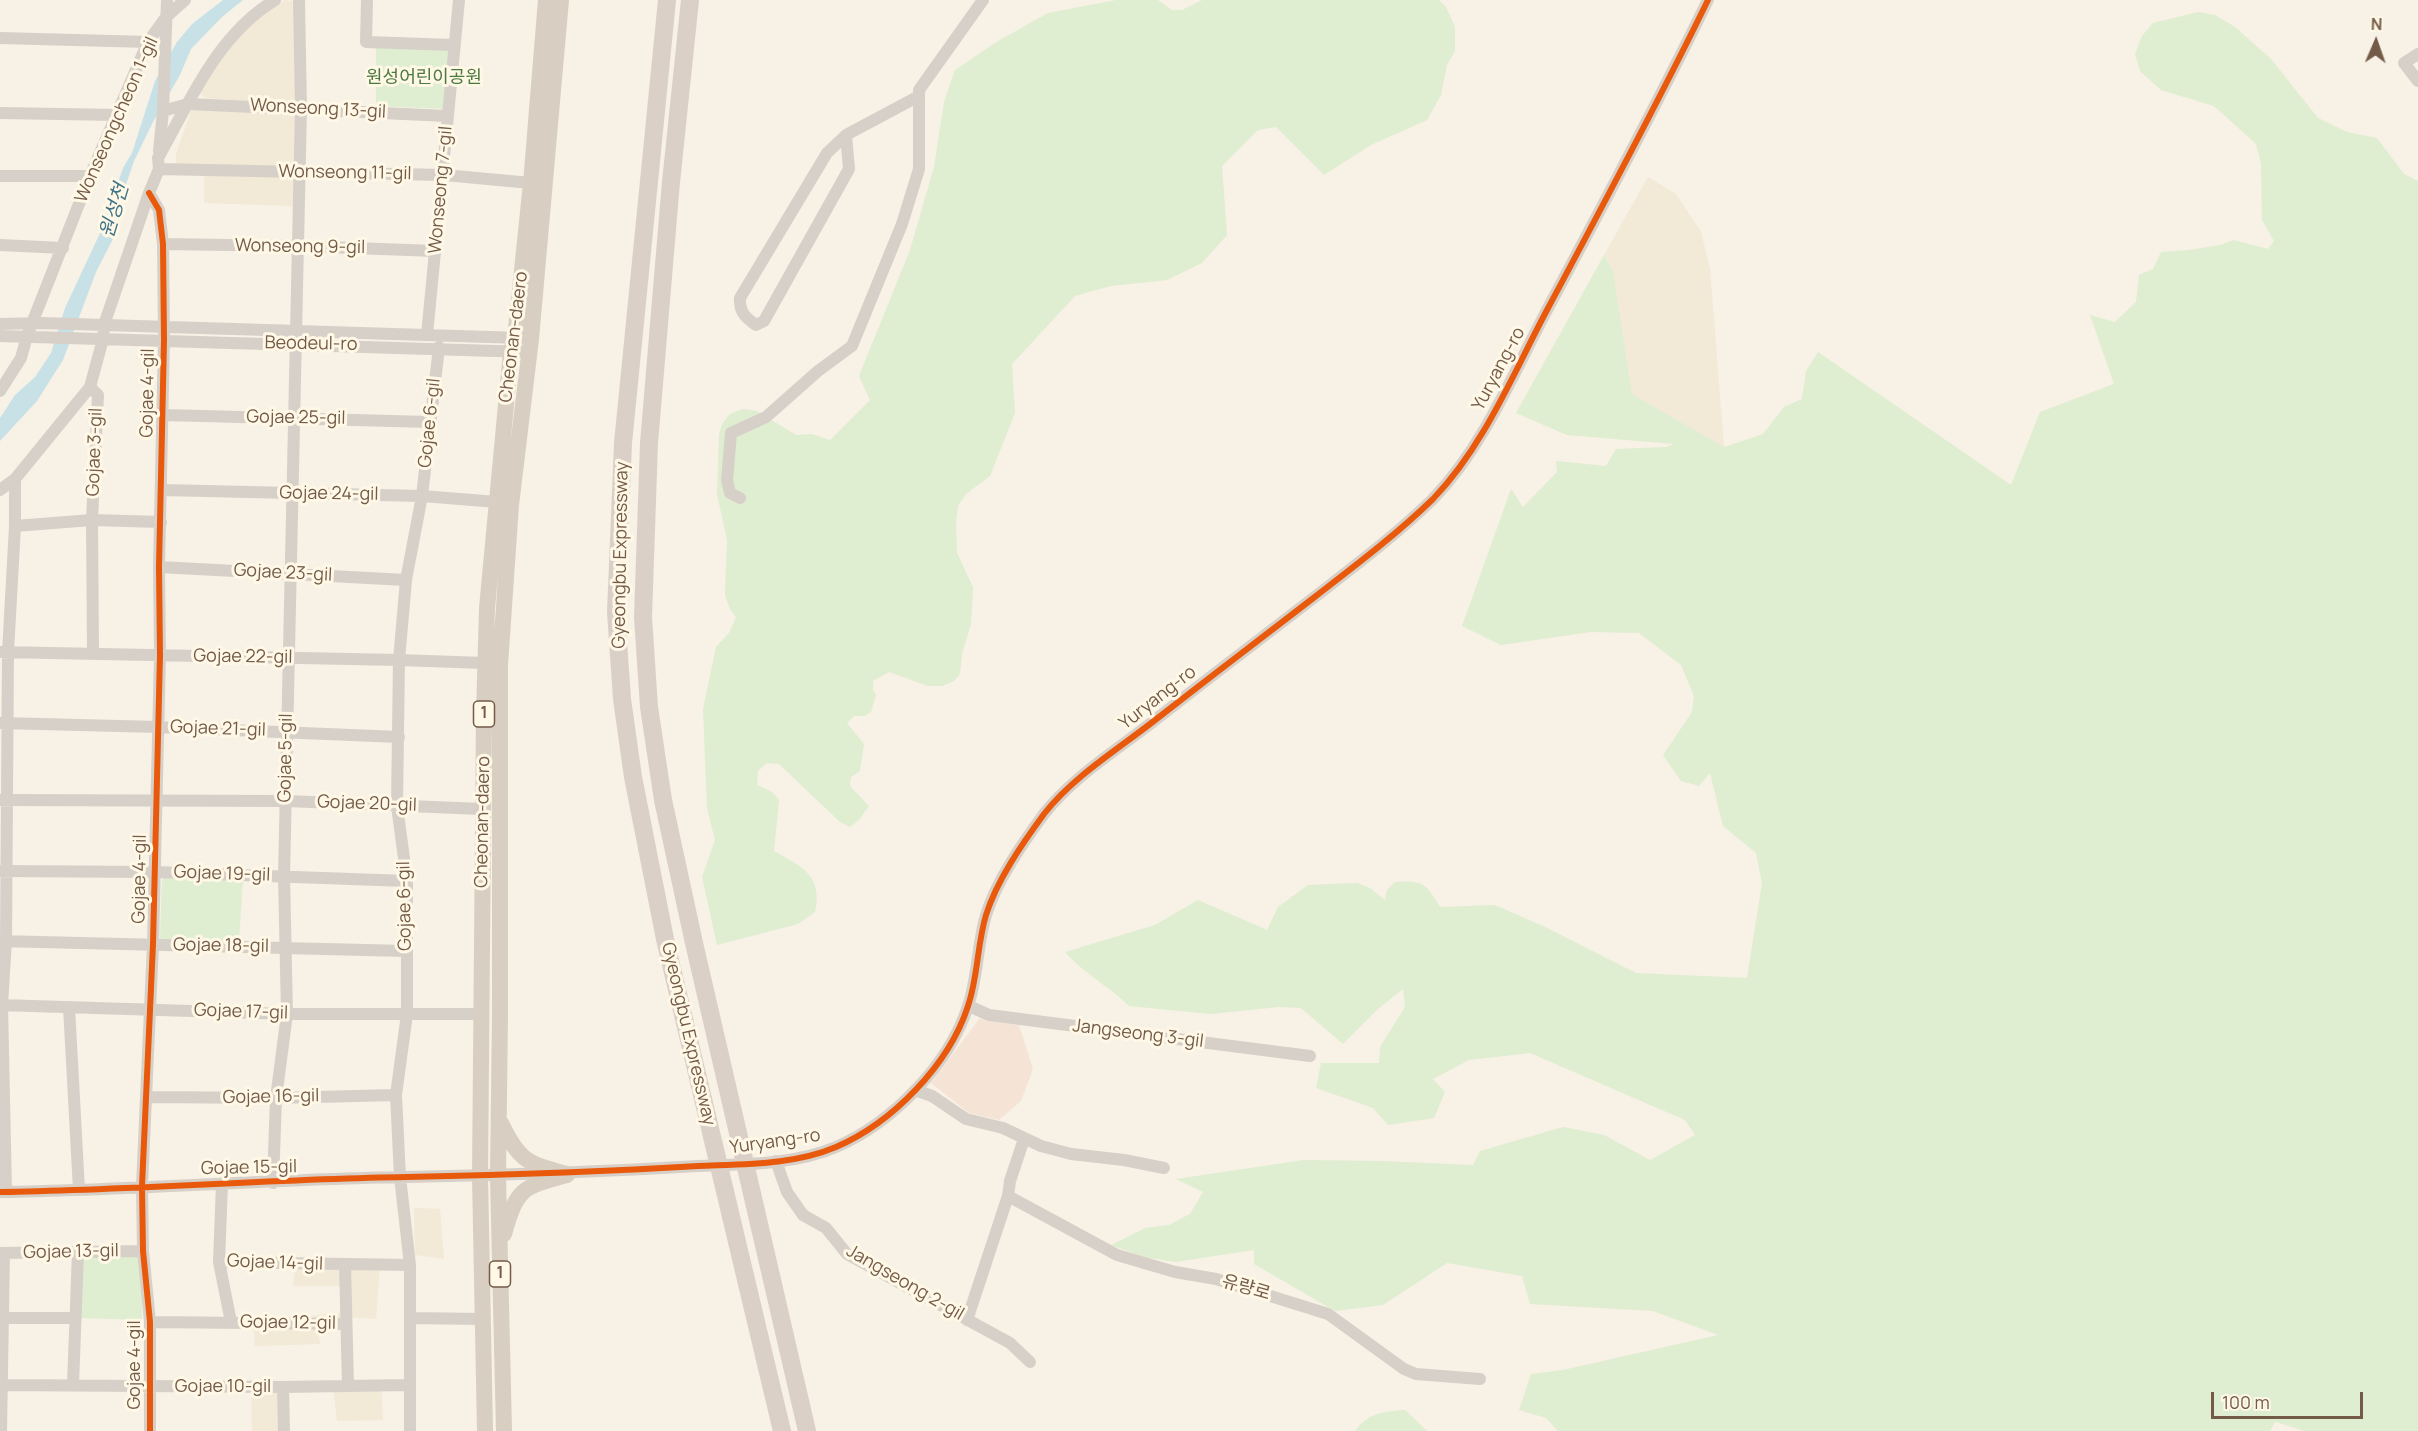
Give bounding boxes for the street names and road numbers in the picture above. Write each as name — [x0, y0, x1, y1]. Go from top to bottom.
street label: Wonseongcheon 1-gil — [71, 34, 163, 206]
street label: Wonseong 13-gil — [249, 95, 387, 123]
street label: Wonseong 7-gil — [425, 125, 457, 255]
street label: Wonseong 11-gil — [278, 161, 412, 185]
street label: Wonseong 9-gil — [235, 235, 365, 259]
street label: Cheonan-daero — [495, 270, 533, 404]
street label: Yuryang-ro — [1468, 324, 1530, 414]
street label: Beodeul-ro — [264, 332, 358, 356]
street label: Gojae 4-gil — [136, 348, 160, 438]
street label: Gojae 6-gil — [415, 377, 445, 469]
street label: Gojae 25-gil — [246, 406, 346, 430]
street label: Gojae 3-gil — [83, 407, 107, 497]
street label: Gyeongbu Expressway — [609, 461, 633, 649]
street label: Gojae 24-gil — [279, 482, 379, 506]
street label: Gojae 23-gil — [233, 560, 333, 586]
street label: Gojae 22-gil — [193, 645, 293, 669]
street label: Yuryang-ro — [1115, 661, 1201, 735]
road number: 1 — [474, 701, 494, 727]
street label: Gojae 5-gil — [274, 713, 298, 803]
street label: Gojae 21-gil — [170, 717, 266, 741]
street label: Cheonan-daero — [471, 756, 495, 888]
street label: Gojae 20-gil — [317, 791, 417, 817]
street label: Gojae 4-gil — [128, 834, 152, 924]
street label: Gojae 6-gil — [393, 861, 417, 951]
street label: Gojae 19-gil — [173, 862, 271, 886]
street label: Gojae 18-gil — [173, 934, 269, 958]
street label: Gyeongbu Expressway — [656, 940, 720, 1128]
street label: Gojae 17-gil — [193, 1000, 289, 1024]
street label: Jangseong 3-gil — [1071, 1015, 1205, 1053]
street label: Gojae 16-gil — [222, 1085, 320, 1109]
street label: Yuryang-ro — [728, 1125, 822, 1159]
street label: Gojae 15-gil — [201, 1156, 297, 1180]
street label: Gojae 13-gil — [23, 1240, 119, 1264]
street label: Jangseong 2-gil — [842, 1241, 968, 1325]
street label: Gojae 14-gil — [227, 1251, 323, 1275]
road number: 1 — [490, 1261, 510, 1287]
street label: 유량로 — [1219, 1271, 1273, 1305]
street label: Gojae 12-gil — [240, 1311, 336, 1335]
street label: Gojae 4-gil — [124, 1320, 146, 1410]
street label: Gojae 10-gil — [175, 1376, 271, 1398]

